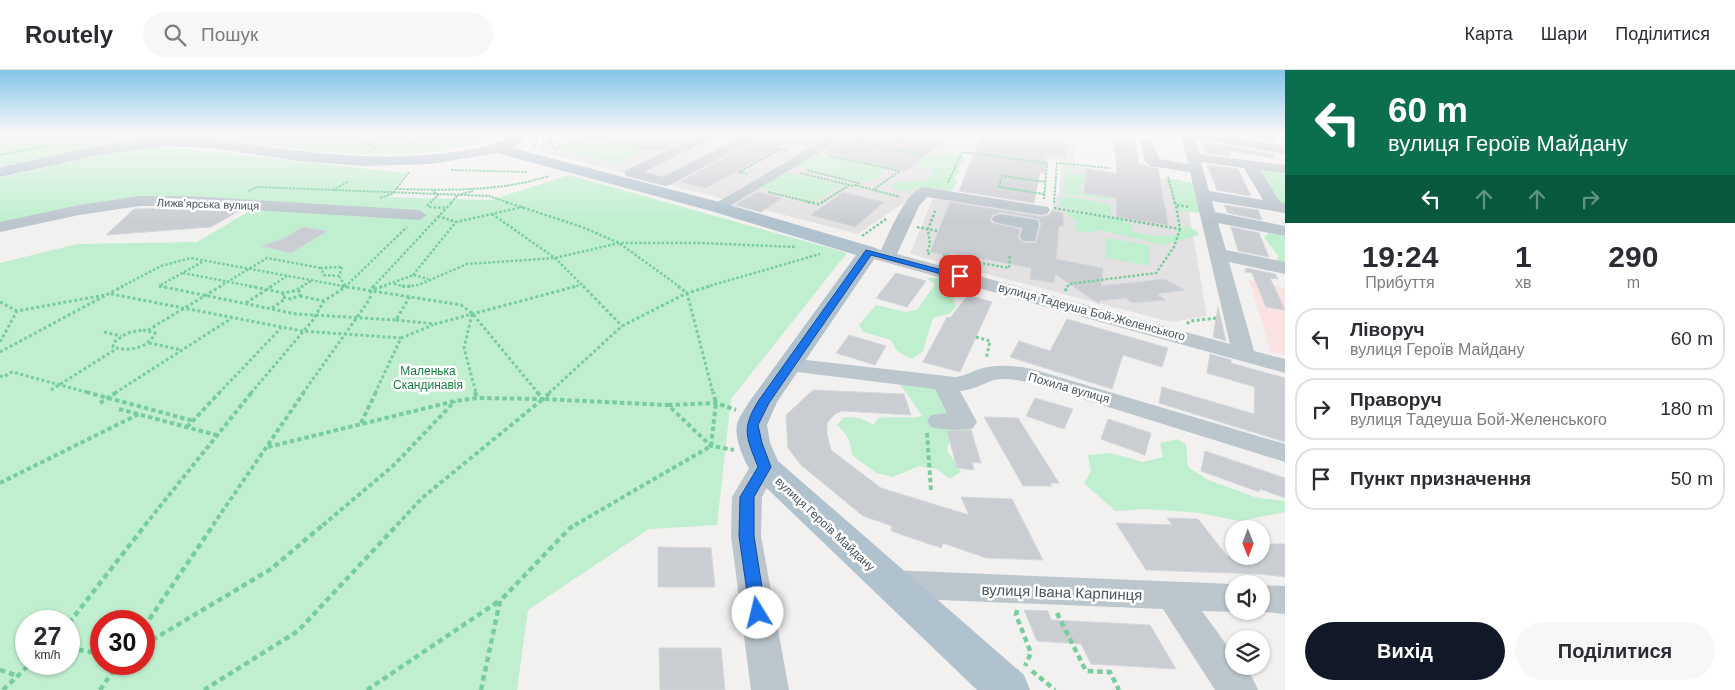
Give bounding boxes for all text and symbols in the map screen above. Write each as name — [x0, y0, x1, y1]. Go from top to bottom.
search box — [143, 12, 493, 57]
text: Routely — [25, 21, 113, 48]
icon: search — [161, 21, 189, 49]
text: Пошук — [201, 24, 258, 45]
text: Карта — [1465, 24, 1513, 44]
text: Шари — [1541, 24, 1587, 44]
text: Поділитися — [1615, 24, 1710, 44]
icon: left — [1305, 90, 1370, 155]
text: 60 m — [1388, 90, 1468, 129]
text: вулиця Героїв Майдану — [1388, 131, 1628, 156]
icon: left — [1417, 185, 1445, 213]
icon: ahead — [1470, 185, 1498, 213]
icon: ahead — [1523, 185, 1551, 213]
icon: right — [1576, 185, 1604, 213]
street label: Лижвʼярська вулиця — [157, 196, 259, 212]
text: 19:24 — [1362, 240, 1438, 273]
text: 1 — [1515, 240, 1532, 273]
text: 290 — [1608, 240, 1658, 273]
pin — [939, 255, 981, 297]
icon: arrive — [946, 262, 974, 290]
text: Прибуття — [1365, 274, 1435, 291]
text: хв — [1515, 274, 1532, 291]
text: m — [1627, 274, 1640, 291]
street label: вулиця Тадеуша Бой-Желенського — [997, 280, 1187, 344]
text: Ліворуч — [1350, 319, 1425, 340]
icon: left — [1307, 325, 1335, 353]
text: 60 m — [1671, 328, 1713, 349]
text: вулиця Героїв Майдану — [1350, 341, 1524, 358]
park label: Маленька Скандинавія — [393, 364, 463, 392]
street label: Похила вулиця — [1027, 370, 1111, 406]
text: Праворуч — [1350, 389, 1442, 410]
icon: right — [1307, 395, 1335, 423]
text: 180 m — [1660, 398, 1713, 419]
text: вулиця Тадеуша Бой-Желенського — [1350, 411, 1607, 428]
icon: arrive — [1307, 465, 1335, 493]
text: Пункт призначення — [1350, 468, 1531, 489]
text: 50 m — [1671, 468, 1713, 489]
street label: вулиця Героїв Майдану — [772, 474, 878, 574]
north arrow — [1225, 520, 1270, 565]
map controls — [1225, 520, 1270, 675]
button: sound — [1225, 575, 1270, 620]
street label: вулиця Івана Карпинця — [981, 581, 1143, 603]
position arrow — [731, 586, 783, 638]
speed limit sign: 30 — [90, 610, 155, 675]
text: 27 — [34, 622, 61, 650]
button: Вихід — [1305, 622, 1505, 680]
button: Поділитися — [1515, 622, 1715, 680]
button: layers — [1225, 630, 1270, 675]
text: km/h — [34, 648, 61, 662]

